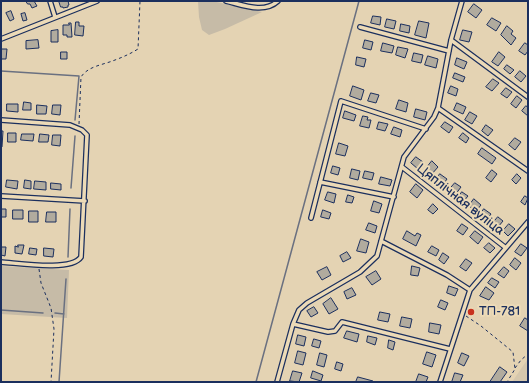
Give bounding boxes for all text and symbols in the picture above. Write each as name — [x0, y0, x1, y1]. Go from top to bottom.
street label: Цяплічная вуліца — [413, 161, 507, 239]
place label: ТП-781 — [479, 304, 520, 320]
marker: ТП-781 — [466, 307, 476, 317]

